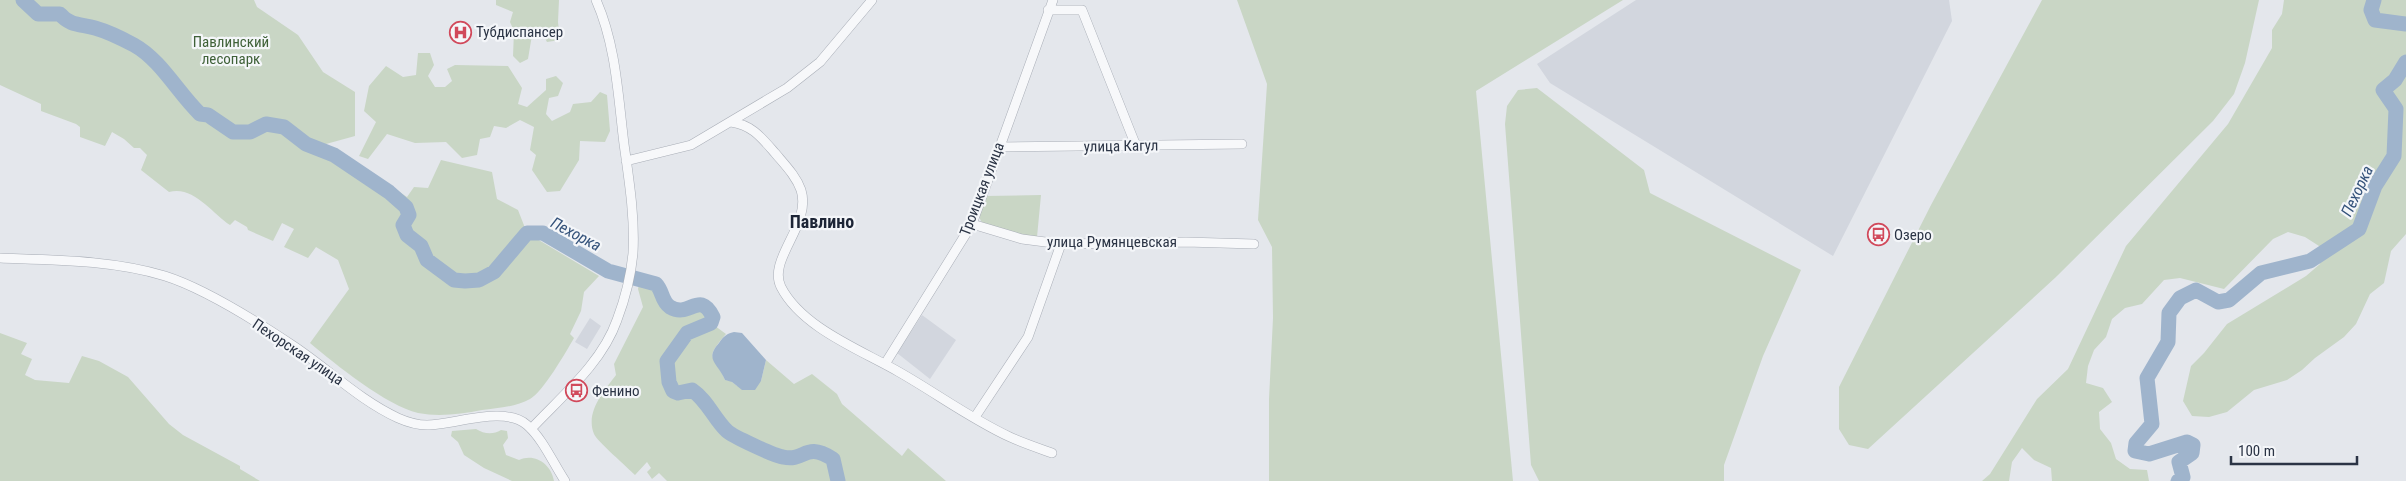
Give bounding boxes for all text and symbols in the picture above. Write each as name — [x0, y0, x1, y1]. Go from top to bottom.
hospital icon: Тубдиспансер — [448, 20, 472, 44]
place label: Тубдиспансер — [476, 23, 563, 41]
park label: Павлинский лесопарк — [193, 33, 269, 68]
street label: улица Кагул — [1084, 136, 1158, 156]
street label: Троицкая улица — [956, 140, 1008, 238]
water label: Пехорка — [2337, 163, 2377, 219]
district label: Павлино — [790, 211, 854, 232]
water label: Пехорка — [548, 213, 604, 255]
bus stop icon: Озеро — [1866, 223, 1890, 247]
place label: Озеро — [1894, 226, 1932, 244]
street label: улица Румянцевская — [1047, 233, 1177, 251]
street label: Пехорская улица — [249, 315, 347, 389]
bus stop icon: Фенино — [564, 379, 588, 403]
place label: Фенино — [592, 382, 640, 400]
scale bar — [2231, 434, 2357, 466]
text: 100 m — [2238, 442, 2275, 460]

